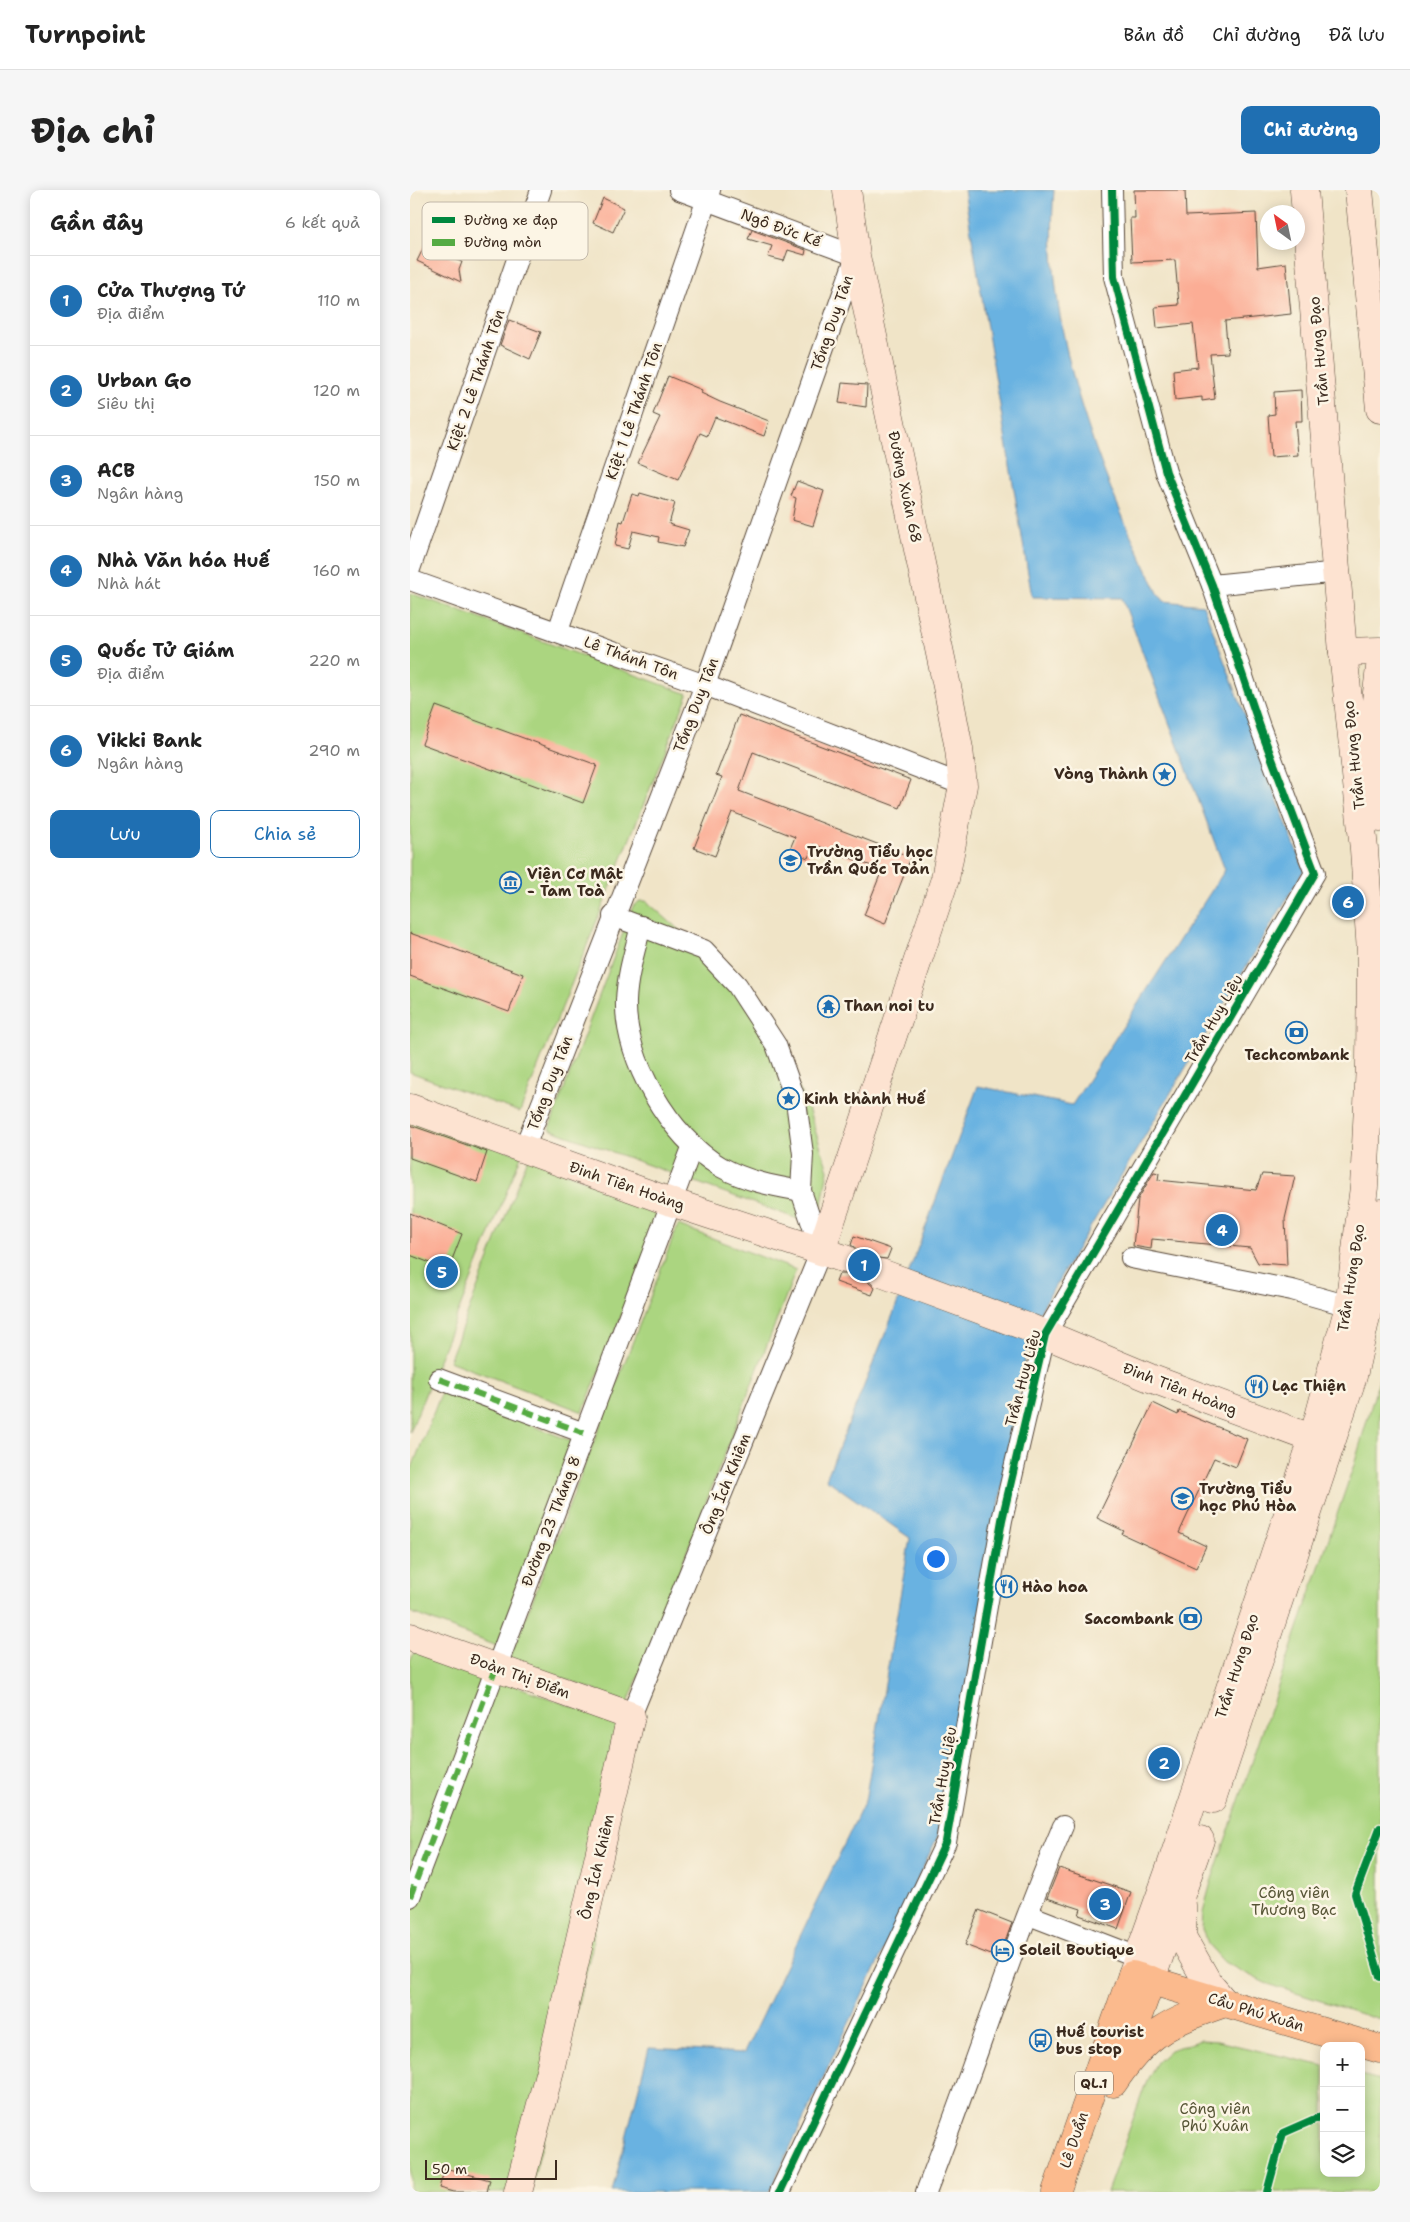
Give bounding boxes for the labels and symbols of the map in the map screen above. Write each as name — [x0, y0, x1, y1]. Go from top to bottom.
legend — [422, 202, 588, 260]
street label: Ngô Đức Kế — [738, 204, 825, 252]
north arrow — [1260, 205, 1305, 250]
text: Đường xe đạp — [464, 211, 558, 229]
text: Đường mòn — [464, 233, 542, 251]
street label: Tống Duy Tân — [806, 273, 858, 373]
street label: Trần Hưng Đạo — [1304, 296, 1334, 406]
street label: Kiệt 2 Lê Thánh Tôn — [442, 307, 510, 453]
street label: Kiệt 1 Lê Thánh Tôn — [601, 340, 667, 482]
street label: Đường Xuân 68 — [883, 429, 927, 545]
street label: Lê Thánh Tôn — [581, 632, 681, 684]
street label: Tống Duy Tân — [669, 655, 723, 755]
street label: Trần Hưng Đạo — [1338, 700, 1370, 810]
place icon: Vòng Thành — [1152, 762, 1176, 786]
place label: Vòng Thành — [1054, 764, 1148, 784]
place label: Trường Tiểu học Trần Quốc Toản — [807, 842, 933, 879]
school or university icon: Trường Tiểu học Trần Quốc Toản — [779, 849, 803, 873]
place label: Viện Cơ Mật - Tam Toà — [527, 864, 623, 901]
museum icon: Viện Cơ Mật - Tam Toà — [499, 871, 523, 895]
pin: 6 — [1332, 883, 1364, 921]
street label: Trần Huy Liệu — [1180, 971, 1248, 1067]
temple icon: Than noi tu — [816, 994, 840, 1018]
place label: Than noi tu — [844, 996, 935, 1016]
bank icon: Techcombank — [1285, 1020, 1309, 1044]
street label: Tống Duy Tân — [523, 1033, 577, 1133]
place label: Techcombank — [1244, 1045, 1350, 1065]
place icon: Kinh thành Huế — [776, 1087, 800, 1111]
place label: Kinh thành Huế — [804, 1089, 927, 1109]
street label: Đinh Tiên Hoàng — [567, 1157, 687, 1215]
pin: 4 — [1206, 1211, 1238, 1249]
street label: Trần Hưng Đạo — [1333, 1222, 1369, 1334]
pin: 1 — [848, 1246, 880, 1284]
pin: 5 — [426, 1253, 458, 1291]
street label: Trần Huy Liệu — [1000, 1327, 1046, 1429]
street label: Đinh Tiên Hoàng — [1120, 1358, 1240, 1420]
restaurant icon: Lạc Thiện — [1244, 1374, 1268, 1398]
place label: Lạc Thiện — [1272, 1376, 1346, 1396]
street label: Ông Ích Khiêm — [696, 1430, 755, 1538]
street label: Đường 23 Tháng 8 — [517, 1453, 585, 1589]
place label: Trường Tiểu học Phú Hòa — [1199, 1479, 1297, 1516]
school or university icon: Trường Tiểu học Phú Hòa — [1171, 1486, 1195, 1510]
your location — [923, 1546, 949, 1572]
restaurant icon: Hào hoa — [994, 1575, 1018, 1599]
place label: Hào hoa — [1022, 1577, 1088, 1597]
bank icon: Sacombank — [1178, 1607, 1202, 1631]
place label: Sacombank — [1085, 1609, 1174, 1629]
street label: Trần Hưng Đạo — [1211, 1611, 1263, 1721]
street label: Đoàn Thị Điểm — [467, 1649, 573, 1703]
street label: Trần Huy Liệu — [924, 1725, 962, 1827]
pin: 2 — [1148, 1744, 1180, 1782]
street label: Ông Ích Khiêm — [574, 1812, 619, 1922]
park label: Công viên Thương Bạc — [1251, 1883, 1337, 1920]
pin: 3 — [1089, 1885, 1121, 1923]
hotel icon: Soleil Boutique — [991, 1938, 1015, 1962]
place label: Soleil Boutique — [1019, 1940, 1134, 1960]
street label: Cầu Phú Xuân — [1206, 1988, 1306, 2036]
place label: Huế tourist bus stop — [1056, 2022, 1144, 2059]
bus stop icon: Huế tourist bus stop — [1028, 2029, 1052, 2053]
road number: QL.1 — [1075, 2072, 1113, 2095]
park label: Công viên Phú Xuân — [1180, 2099, 1250, 2136]
street label: Lê Duẩn — [1055, 2109, 1093, 2171]
scale bar — [425, 2157, 558, 2180]

